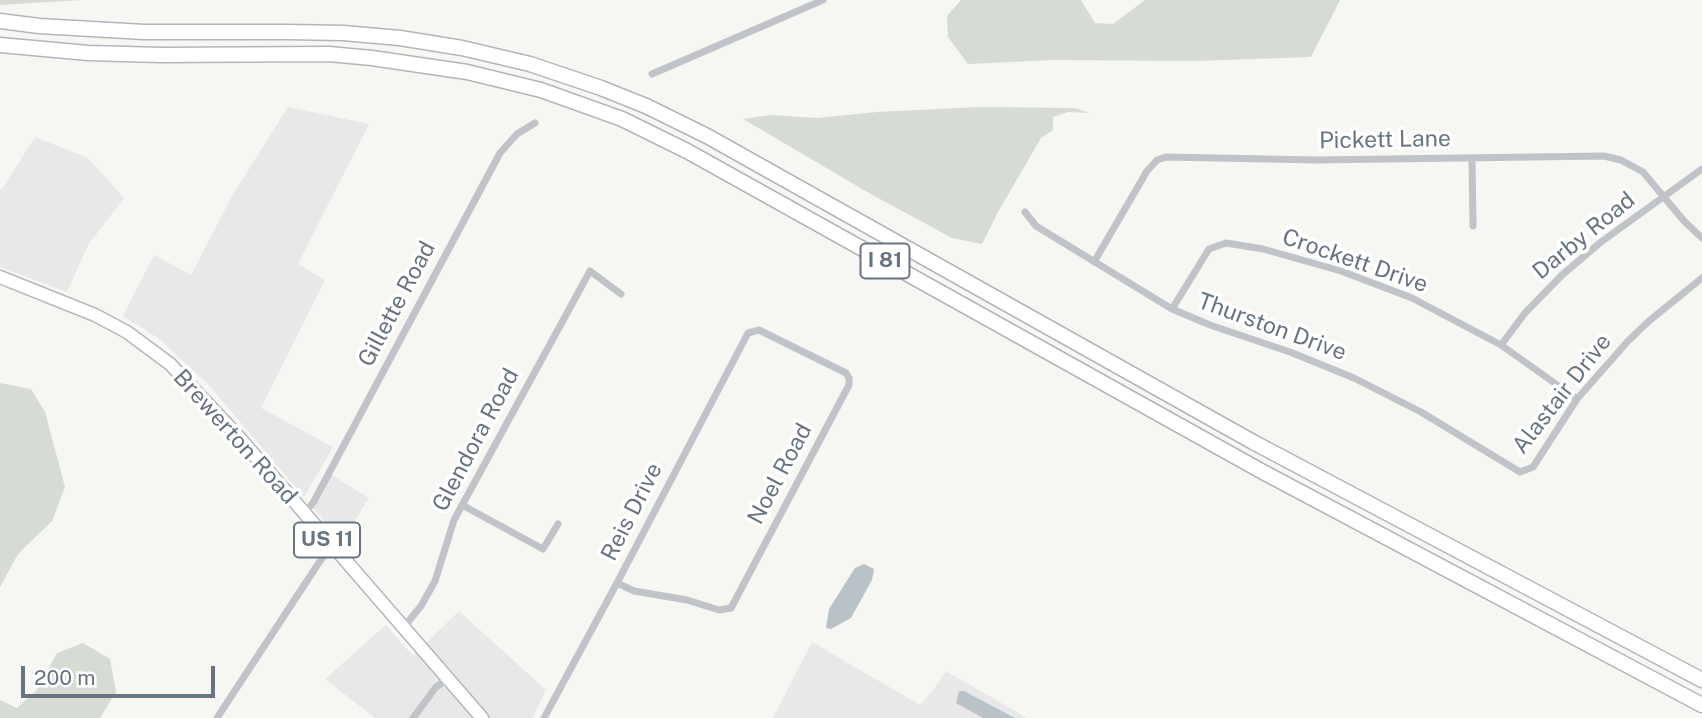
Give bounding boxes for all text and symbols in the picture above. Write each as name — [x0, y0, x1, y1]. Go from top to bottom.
street label: Pickett Lane — [1319, 125, 1451, 155]
street label: Darby Road — [1527, 186, 1641, 286]
street label: Crockett Drive — [1279, 223, 1431, 299]
street label: Gillette Road — [352, 237, 442, 371]
road number: I 81 — [860, 244, 910, 278]
street label: Thurston Drive — [1194, 287, 1350, 367]
street label: Alastair Drive — [1507, 329, 1617, 459]
street label: Brewerton Road — [167, 364, 303, 510]
street label: Glendora Road — [427, 364, 525, 516]
street label: Noel Road — [742, 419, 818, 529]
street label: Reis Drive — [596, 458, 668, 566]
road number: US 11 — [294, 522, 360, 558]
scale bar — [24, 652, 219, 696]
text: 200 m — [34, 665, 95, 690]

